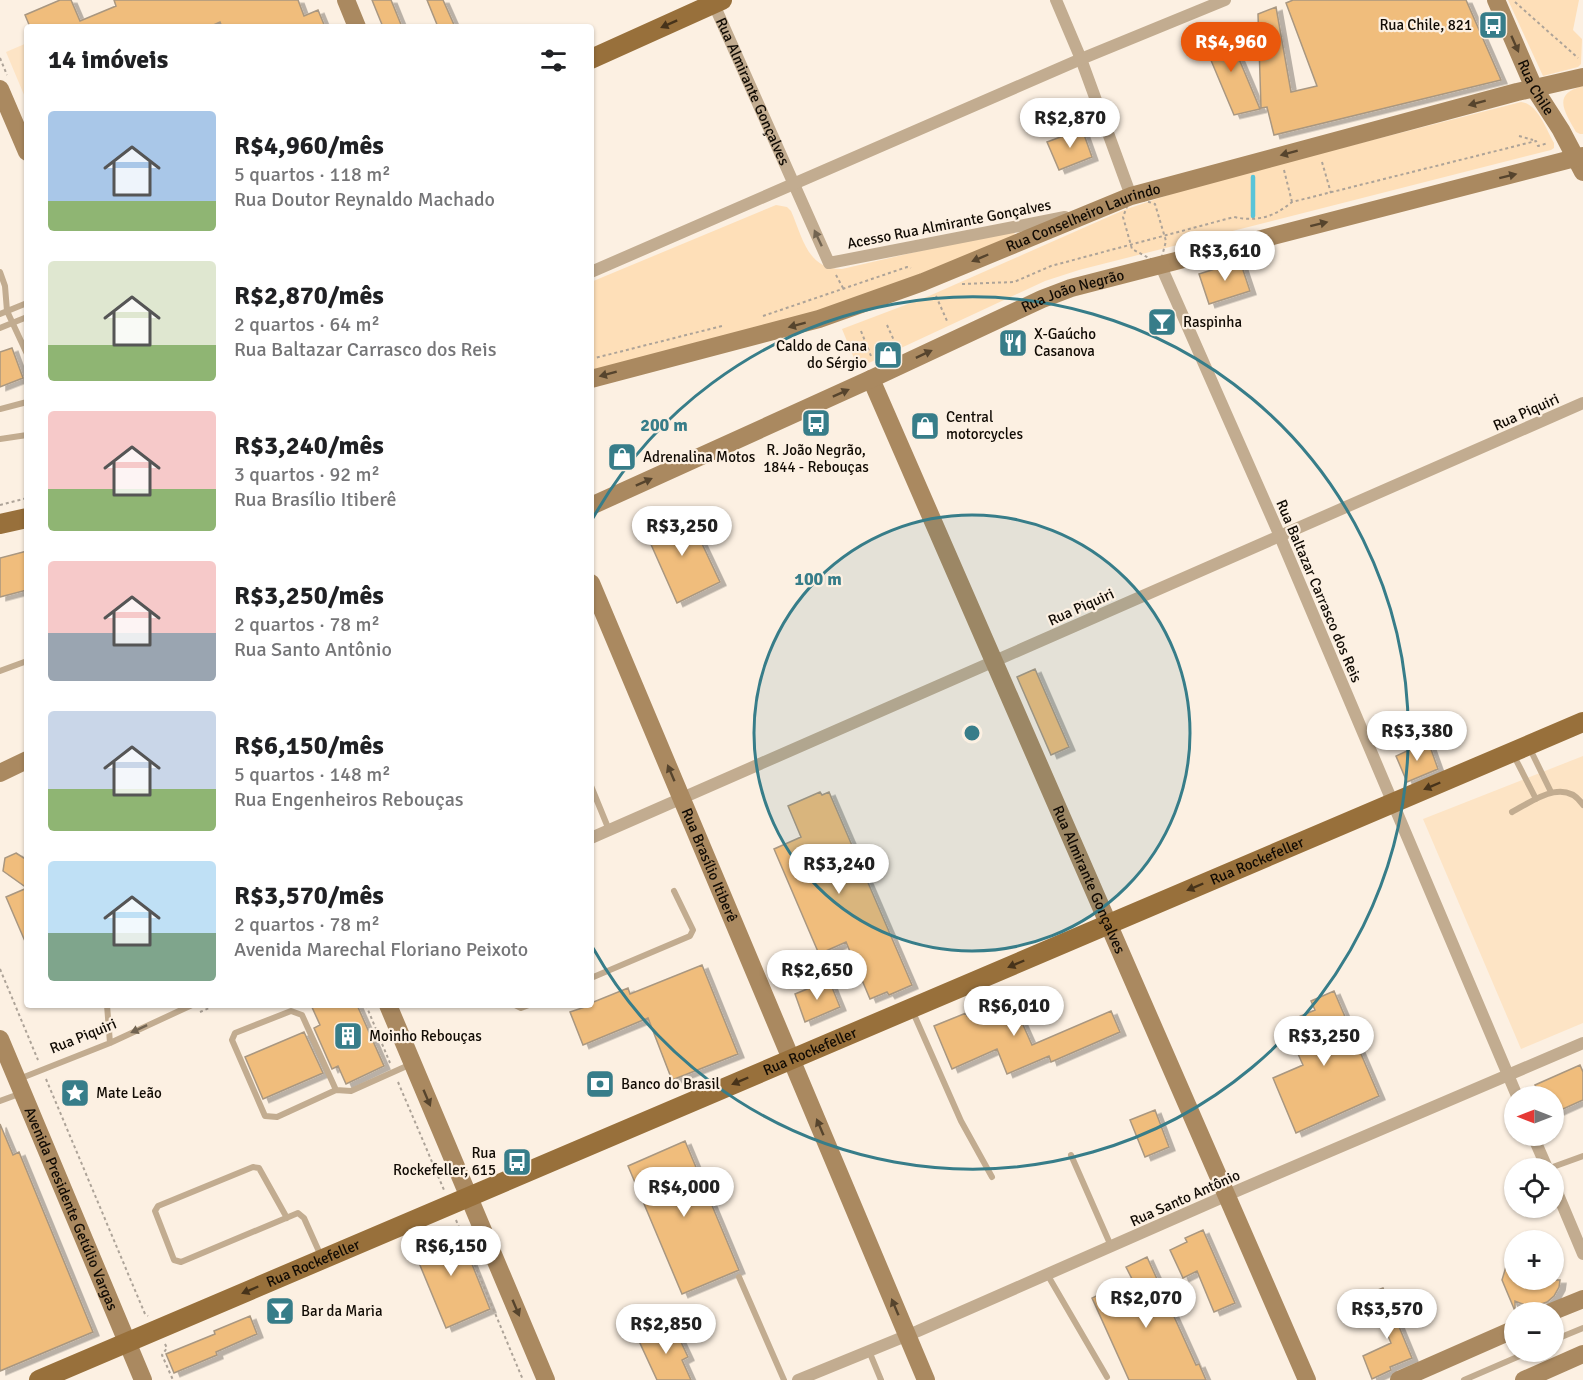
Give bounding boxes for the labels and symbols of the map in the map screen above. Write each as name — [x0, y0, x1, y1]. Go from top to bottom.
bus stop icon: Rua Chile, 821 — [1477, 9, 1509, 41]
street label: Rua Almirante Gonçalves — [712, 15, 794, 168]
place label: Rua Chile, 821 — [1380, 16, 1472, 34]
one-way arrow — [660, 20, 678, 29]
pin: R$4,960 — [1176, 22, 1286, 73]
one-way arrow — [1510, 36, 1519, 53]
street label: Rua Chile — [1514, 57, 1558, 119]
pin: R$2,870 — [1015, 98, 1125, 149]
one-way arrow — [1468, 99, 1486, 108]
one-way arrow — [1280, 149, 1298, 159]
one-way arrow — [1498, 170, 1517, 180]
street label: Rua Conselheiro Laurindo — [1003, 179, 1163, 256]
street label: Acesso Rua Almirante Gonçalves — [845, 195, 1053, 253]
one-way arrow — [1310, 219, 1328, 228]
one-way arrow — [813, 229, 822, 246]
pin: R$3,610 — [1170, 231, 1280, 282]
one-way arrow — [970, 253, 988, 263]
street label: Rua João Negrão — [1018, 266, 1126, 316]
bar icon: Raspinha — [1146, 306, 1178, 338]
place label: Raspinha — [1183, 313, 1242, 331]
one-way arrow — [788, 320, 806, 330]
place label: X-Gaúcho Casanova — [1034, 325, 1096, 360]
restaurant icon: X-Gaúcho Casanova — [997, 327, 1029, 359]
place label: Caldo de Cana do Sérgio — [776, 337, 867, 372]
shop icon: Caldo de Cana do Sérgio — [872, 339, 904, 371]
one-way arrow — [916, 350, 933, 359]
one-way arrow — [599, 370, 617, 379]
one-way arrow — [833, 388, 850, 397]
street label: Rua Piquiri — [1490, 389, 1562, 435]
bus stop icon: R. João Negrão, 1844 - Rebouças — [800, 407, 832, 439]
place label: Central motorcycles — [946, 408, 1024, 443]
shop icon: Central motorcycles — [909, 410, 941, 442]
text: 200 m — [640, 414, 688, 436]
shop icon: Adrenalina Motos — [606, 441, 638, 473]
place label: R. João Negrão, 1844 - Rebouças — [763, 441, 869, 476]
place label: Adrenalina Motos — [643, 448, 756, 466]
one-way arrow — [636, 477, 653, 486]
street label: Rua Baltazar Carrasco dos Reis — [1272, 497, 1366, 686]
pin: R$3,250 — [627, 506, 737, 557]
text: 100 m — [794, 568, 842, 590]
street label: Rua Piquiri — [1045, 584, 1117, 630]
pin: R$3,380 — [1362, 711, 1472, 762]
centre of rings — [962, 723, 982, 743]
one-way arrow — [666, 764, 675, 782]
one-way arrow — [1423, 781, 1441, 791]
street label: Rua Almirante Gonçalves — [1049, 803, 1129, 957]
street label: Rua Brasílio Itiberê — [678, 805, 742, 925]
street label: Rua Rockefeller — [1207, 833, 1307, 889]
pin: R$3,240 — [784, 844, 894, 895]
one-way arrow — [1186, 883, 1204, 892]
pin: R$2,650 — [762, 950, 872, 1001]
one-way arrow — [1007, 959, 1024, 968]
pin: R$6,010 — [959, 986, 1069, 1037]
street label: Rua Piquiri — [47, 1014, 119, 1058]
pin: R$3,250 — [1269, 1016, 1379, 1067]
building icon: Moinho Rebouças — [332, 1020, 364, 1052]
street label: Rua Rockefeller — [760, 1023, 860, 1079]
one-way arrow — [131, 1025, 148, 1034]
place label: Moinho Rebouças — [369, 1027, 482, 1045]
bank icon: Banco do Brasil — [584, 1068, 616, 1100]
place label: Banco do Brasil — [621, 1075, 720, 1093]
one-way arrow — [730, 1076, 748, 1086]
place icon: Mate Leão — [59, 1077, 91, 1109]
place label: Mate Leão — [96, 1084, 162, 1102]
north arrow — [1504, 1086, 1564, 1146]
one-way arrow — [422, 1089, 432, 1107]
street label: Avenida Presidente Getúlio Vargas — [21, 1104, 122, 1313]
one-way arrow — [815, 1118, 824, 1136]
place label: Rua Rockefeller, 615 — [393, 1144, 496, 1179]
bus stop icon: Rua Rockefeller, 615 — [501, 1146, 533, 1178]
street label: Rua Santo Antônio — [1127, 1166, 1243, 1230]
pin: R$4,000 — [629, 1167, 739, 1218]
pin: R$6,150 — [396, 1226, 506, 1277]
street label: Rua Rockefeller — [264, 1235, 363, 1291]
pin: R$2,070 — [1091, 1278, 1201, 1329]
one-way arrow — [240, 1285, 258, 1295]
pin: R$3,570 — [1332, 1289, 1442, 1340]
bar icon: Bar da Maria — [264, 1295, 296, 1327]
one-way arrow — [890, 1297, 900, 1315]
one-way arrow — [511, 1300, 521, 1318]
place label: Bar da Maria — [301, 1302, 383, 1320]
pin: R$2,850 — [611, 1304, 721, 1355]

